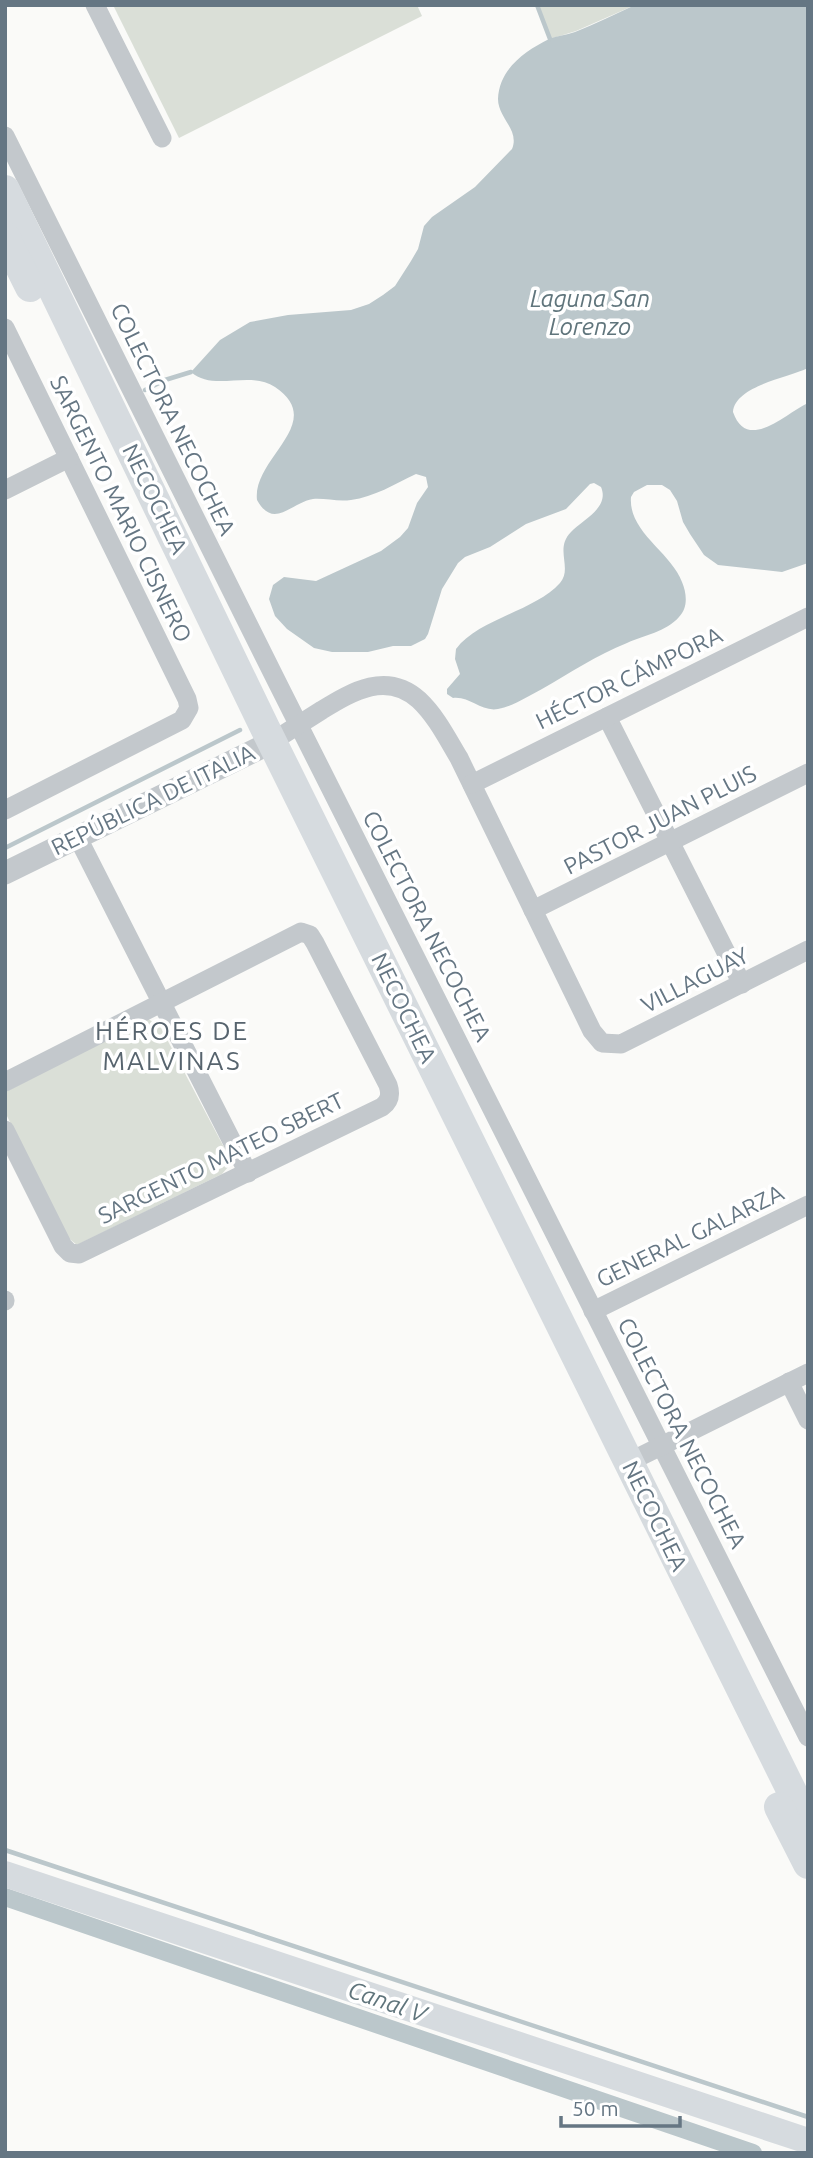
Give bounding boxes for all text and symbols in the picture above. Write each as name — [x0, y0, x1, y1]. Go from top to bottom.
water label: Laguna San Lorenzo — [530, 285, 650, 340]
street label: COLECTORA NECOCHEA — [105, 298, 241, 540]
street label: SARGENTO MARIO CISNERO — [46, 372, 197, 646]
street label: NECOCHEA — [117, 439, 193, 559]
street label: HÉCTOR CÁMPORA — [531, 621, 726, 734]
street label: REPÚBLICA DE ITALIA — [47, 738, 259, 860]
street label: PASTOR JUAN PLUIS — [559, 760, 760, 879]
street label: COLECTORA NECOCHEA — [357, 806, 497, 1046]
street label: VILLAGUAY — [637, 942, 753, 1017]
street label: NECOCHEA — [366, 948, 442, 1068]
district label: HÉROES DE MALVINAS — [95, 1015, 249, 1075]
street label: SARGENTO MATEO SBERT — [94, 1087, 348, 1228]
street label: GENERAL GALARZA — [592, 1179, 787, 1292]
street label: COLECTORA NECOCHEA — [612, 1313, 752, 1553]
street label: NECOCHEA — [617, 1456, 693, 1576]
water label: Canal V — [345, 1976, 432, 2028]
scale bar — [561, 2084, 680, 2128]
text: 50 m — [572, 2096, 619, 2120]

